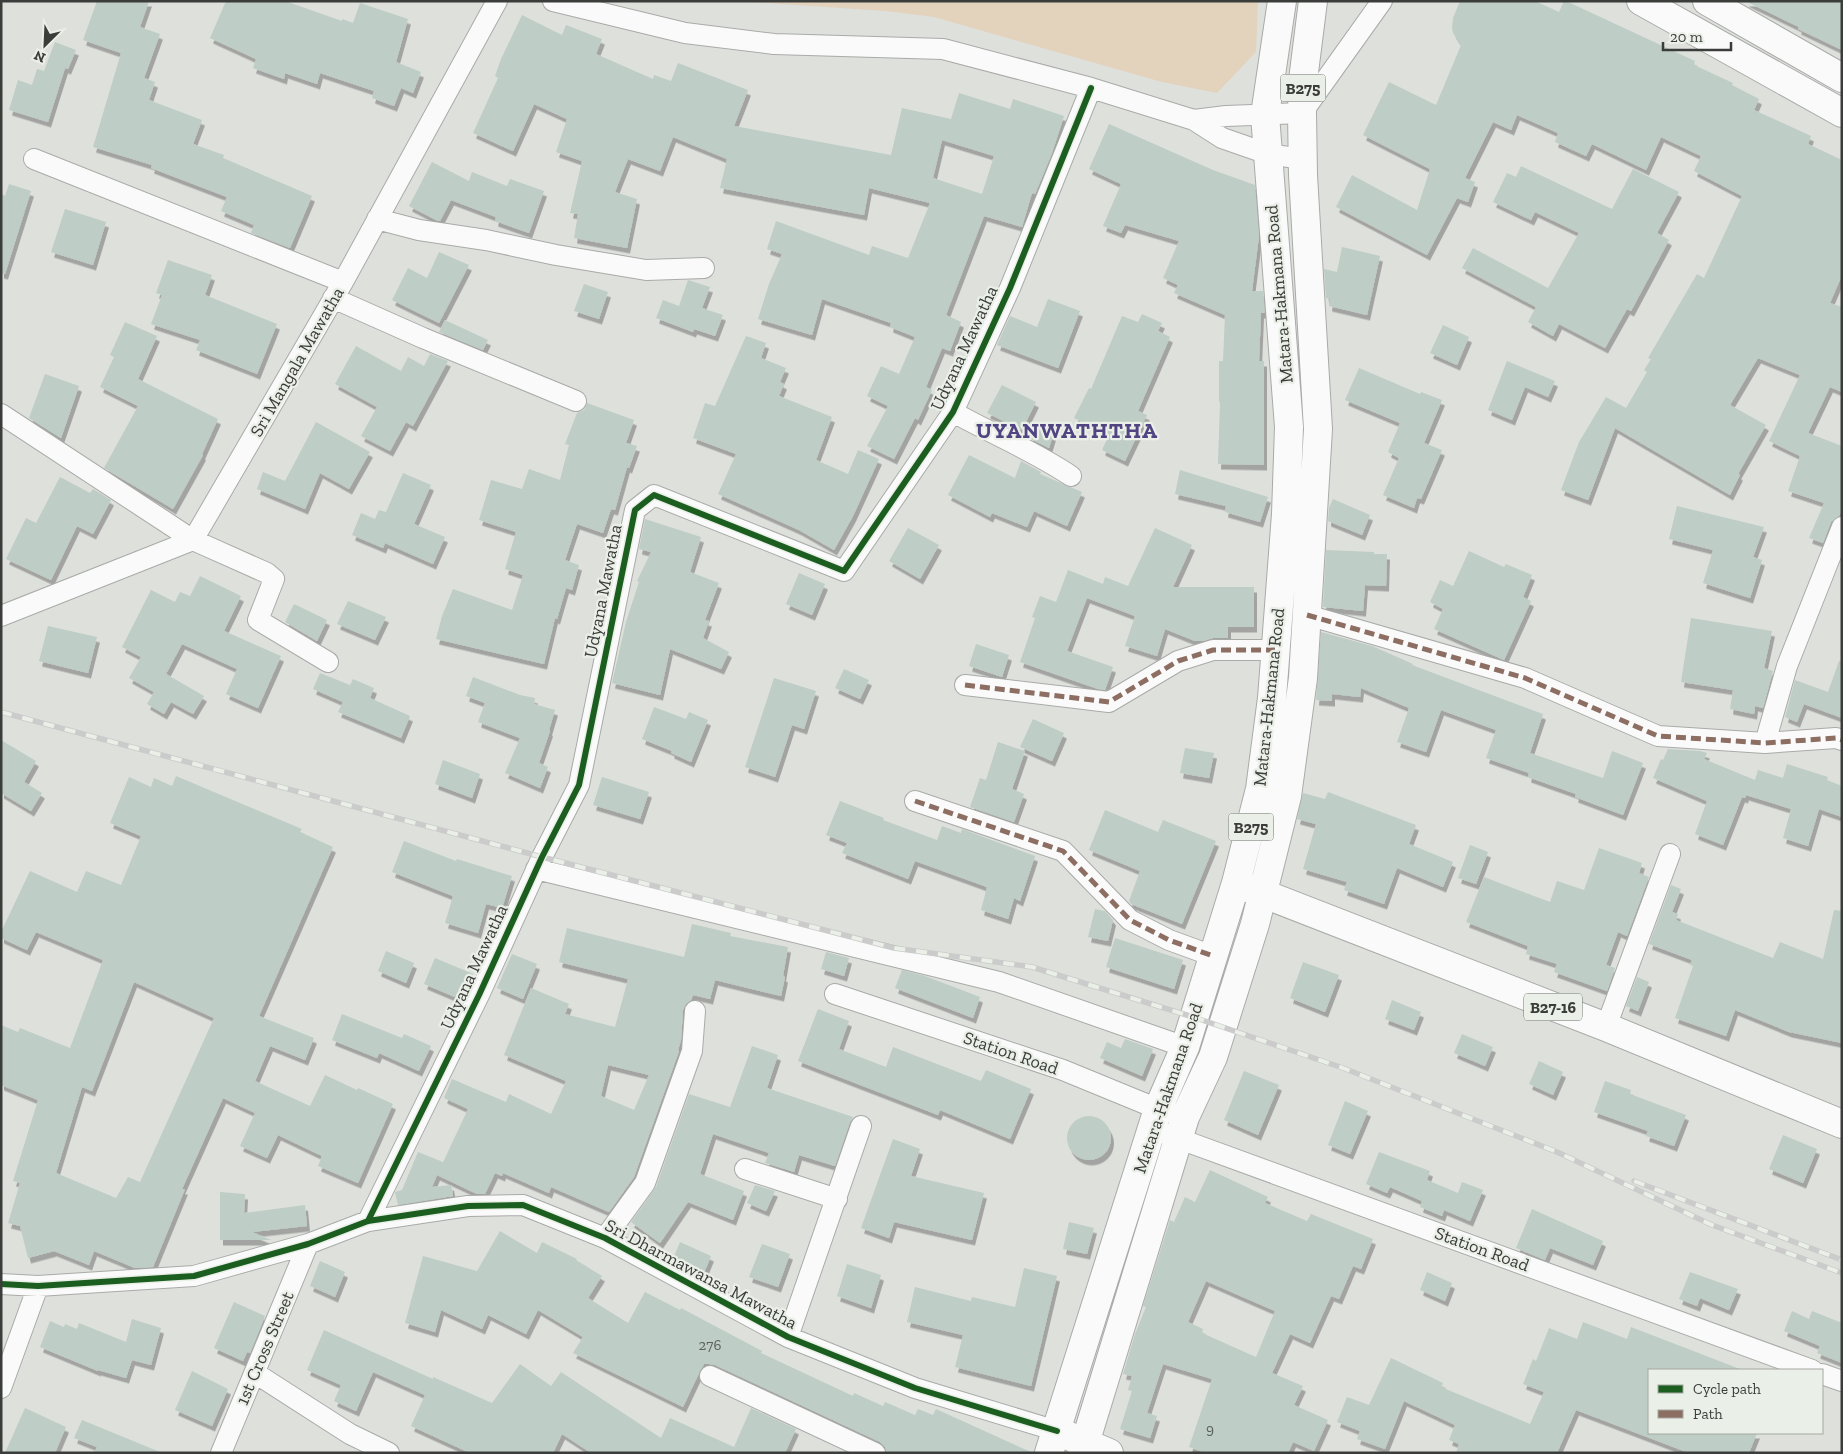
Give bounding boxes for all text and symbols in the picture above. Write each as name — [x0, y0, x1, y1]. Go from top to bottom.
north arrow — [20, 20, 70, 70]
scale bar — [1663, 20, 1730, 52]
text: 20 m — [1670, 28, 1703, 46]
text: N — [31, 46, 48, 66]
road number: B275 — [1280, 75, 1326, 102]
street label: Matara-Hakmana Road — [1260, 204, 1298, 384]
street label: Udyana Mawatha — [925, 282, 1003, 414]
street label: Sri Mangala Mawatha — [245, 283, 349, 441]
district label: UYANWATHTHA — [976, 417, 1158, 444]
street label: Udyana Mawatha — [579, 522, 627, 659]
street label: Matara-Hakmana Road — [1249, 607, 1289, 787]
road number: B275 — [1228, 814, 1274, 840]
street label: Udyana Mawatha — [435, 901, 513, 1033]
road number: B27-16 — [1524, 994, 1582, 1020]
street label: Matara-Hakmana Road — [1128, 1000, 1208, 1176]
street label: Station Road — [961, 1026, 1061, 1080]
street label: Sri Dharmawansa Mawatha — [601, 1214, 801, 1334]
street label: Station Road — [1432, 1222, 1532, 1276]
street label: 1st Cross Street — [231, 1288, 299, 1408]
house number: 276 — [699, 1336, 721, 1354]
legend — [1648, 1369, 1823, 1434]
text: Cycle path — [1693, 1380, 1762, 1398]
text: Path — [1693, 1405, 1723, 1423]
house number: 9 — [1206, 1420, 1214, 1438]

